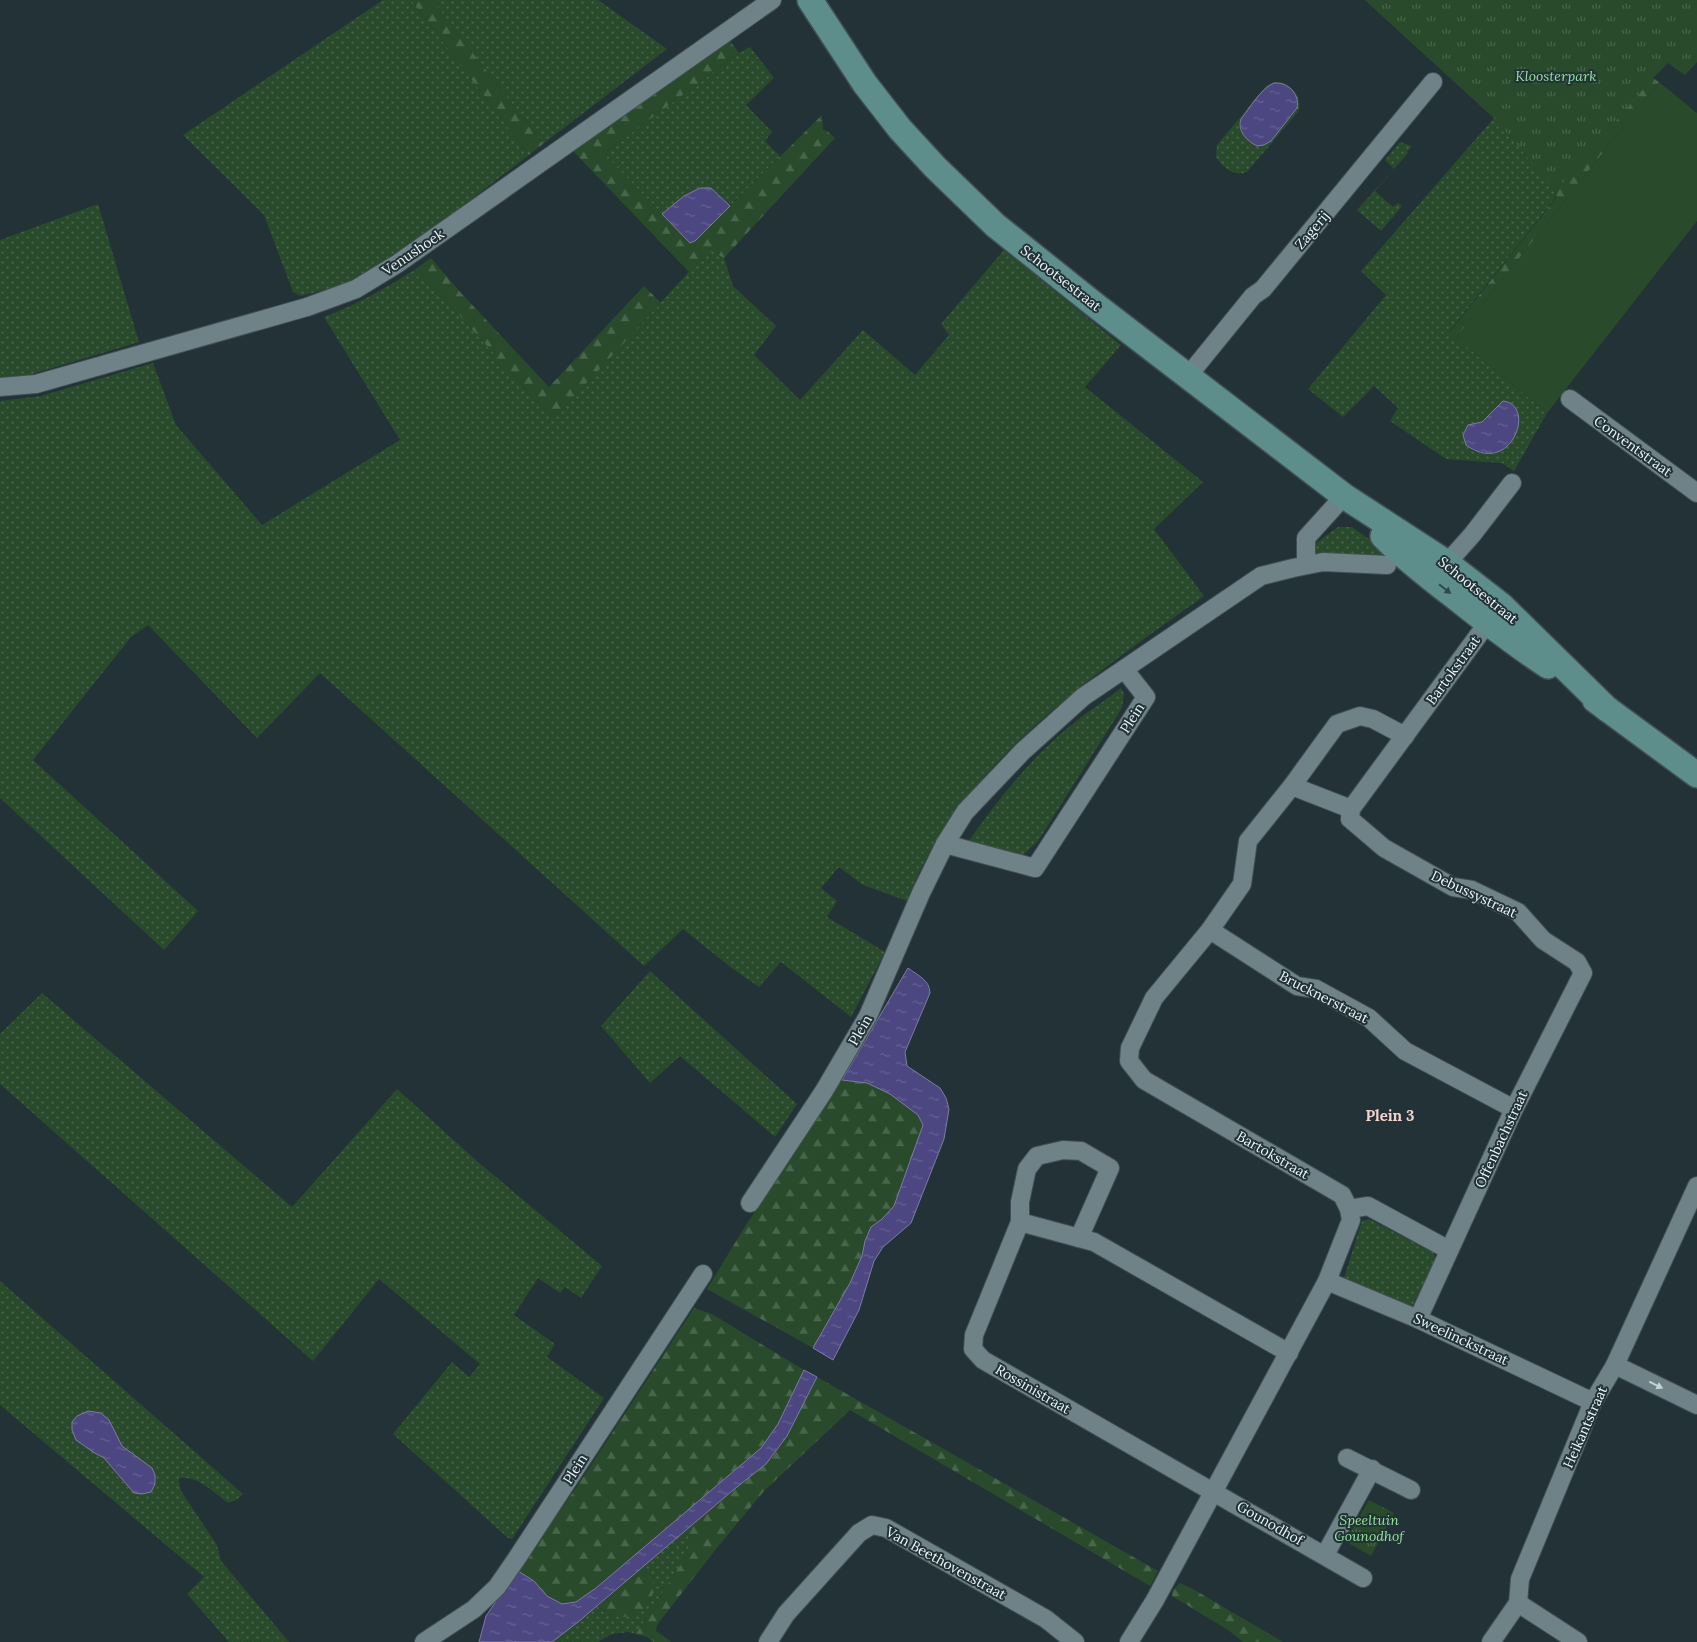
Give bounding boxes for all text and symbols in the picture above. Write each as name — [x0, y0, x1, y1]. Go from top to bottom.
park label: Kloosterpark — [1515, 67, 1597, 85]
street label: Zagerij — [1291, 207, 1333, 253]
street label: Venushoek — [378, 224, 448, 280]
street label: Schootsestraat — [1017, 241, 1105, 315]
street label: Conventstraat — [1590, 412, 1676, 481]
street label: Schootsestraat — [1435, 552, 1522, 628]
one-way arrow — [1438, 584, 1451, 595]
street label: Bartokstraat — [1422, 632, 1484, 708]
street label: Plein — [1116, 699, 1149, 736]
street label: Debussystraat — [1428, 866, 1520, 922]
street label: Brucknerstraat — [1276, 967, 1372, 1027]
street label: Plein — [844, 1011, 876, 1048]
street label: Offenbachstraat — [1471, 1087, 1532, 1191]
district label: Plein 3 — [1365, 1106, 1415, 1125]
street label: Bartokstraat — [1233, 1127, 1313, 1183]
street label: Sweelinckstraat — [1411, 1309, 1512, 1369]
street label: Rossinistraat — [992, 1360, 1074, 1418]
one-way arrow — [1649, 1381, 1663, 1389]
street label: Heikantstraat — [1559, 1382, 1611, 1471]
street label: Plein — [559, 1450, 592, 1487]
street label: Gounodhof — [1234, 1497, 1307, 1550]
park label: Speeltuin Gounodhof — [1334, 1511, 1405, 1545]
street label: Van Beethovenstraat — [882, 1522, 1010, 1604]

